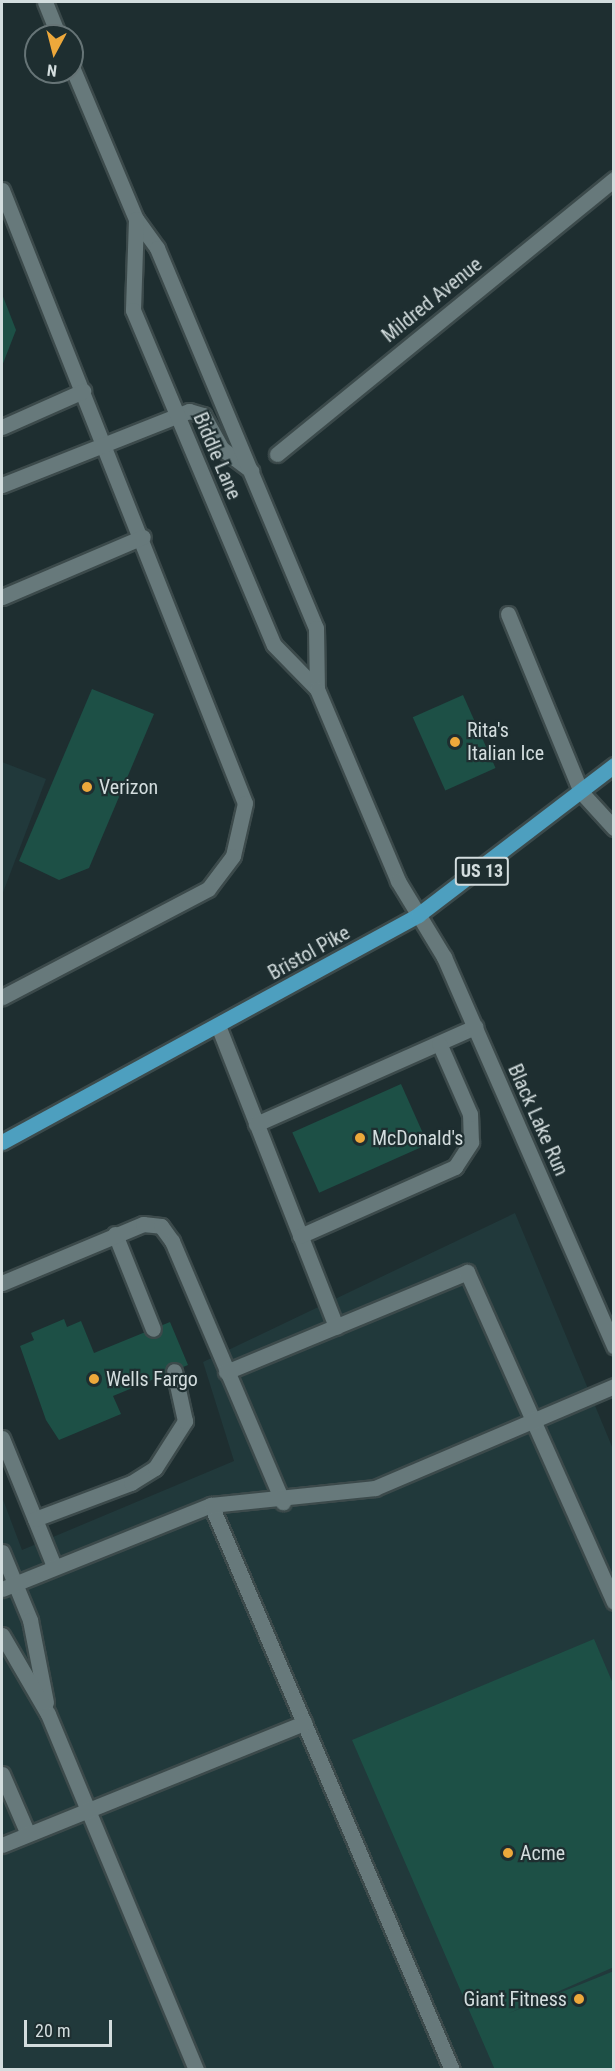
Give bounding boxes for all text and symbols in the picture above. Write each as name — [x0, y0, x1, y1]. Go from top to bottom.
north arrow — [24, 24, 84, 84]
text: N — [46, 60, 58, 80]
street label: Mildred Avenue — [377, 252, 487, 348]
street label: Biddle Lane — [188, 409, 246, 503]
place label: Rita's Italian Ice — [467, 718, 544, 765]
marker: Rita's Italian Ice — [448, 735, 462, 749]
place label: Verizon — [99, 775, 158, 799]
marker: Verizon — [80, 780, 94, 794]
road number: US 13 — [454, 856, 510, 886]
street label: Bristol Pike — [264, 921, 354, 985]
street label: Black Lake Run — [503, 1060, 573, 1180]
place label: McDonald's — [372, 1126, 463, 1150]
marker: McDonald's — [353, 1131, 367, 1145]
place label: Wells Fargo — [106, 1367, 198, 1391]
marker: Wells Fargo — [87, 1372, 101, 1386]
place label: Acme — [520, 1841, 565, 1865]
marker: Acme — [501, 1846, 515, 1860]
place label: Giant Fitness — [463, 1987, 567, 2011]
marker: Giant Fitness — [572, 1992, 586, 2006]
scale bar — [27, 2008, 116, 2046]
text: 20 m — [35, 2020, 70, 2041]

